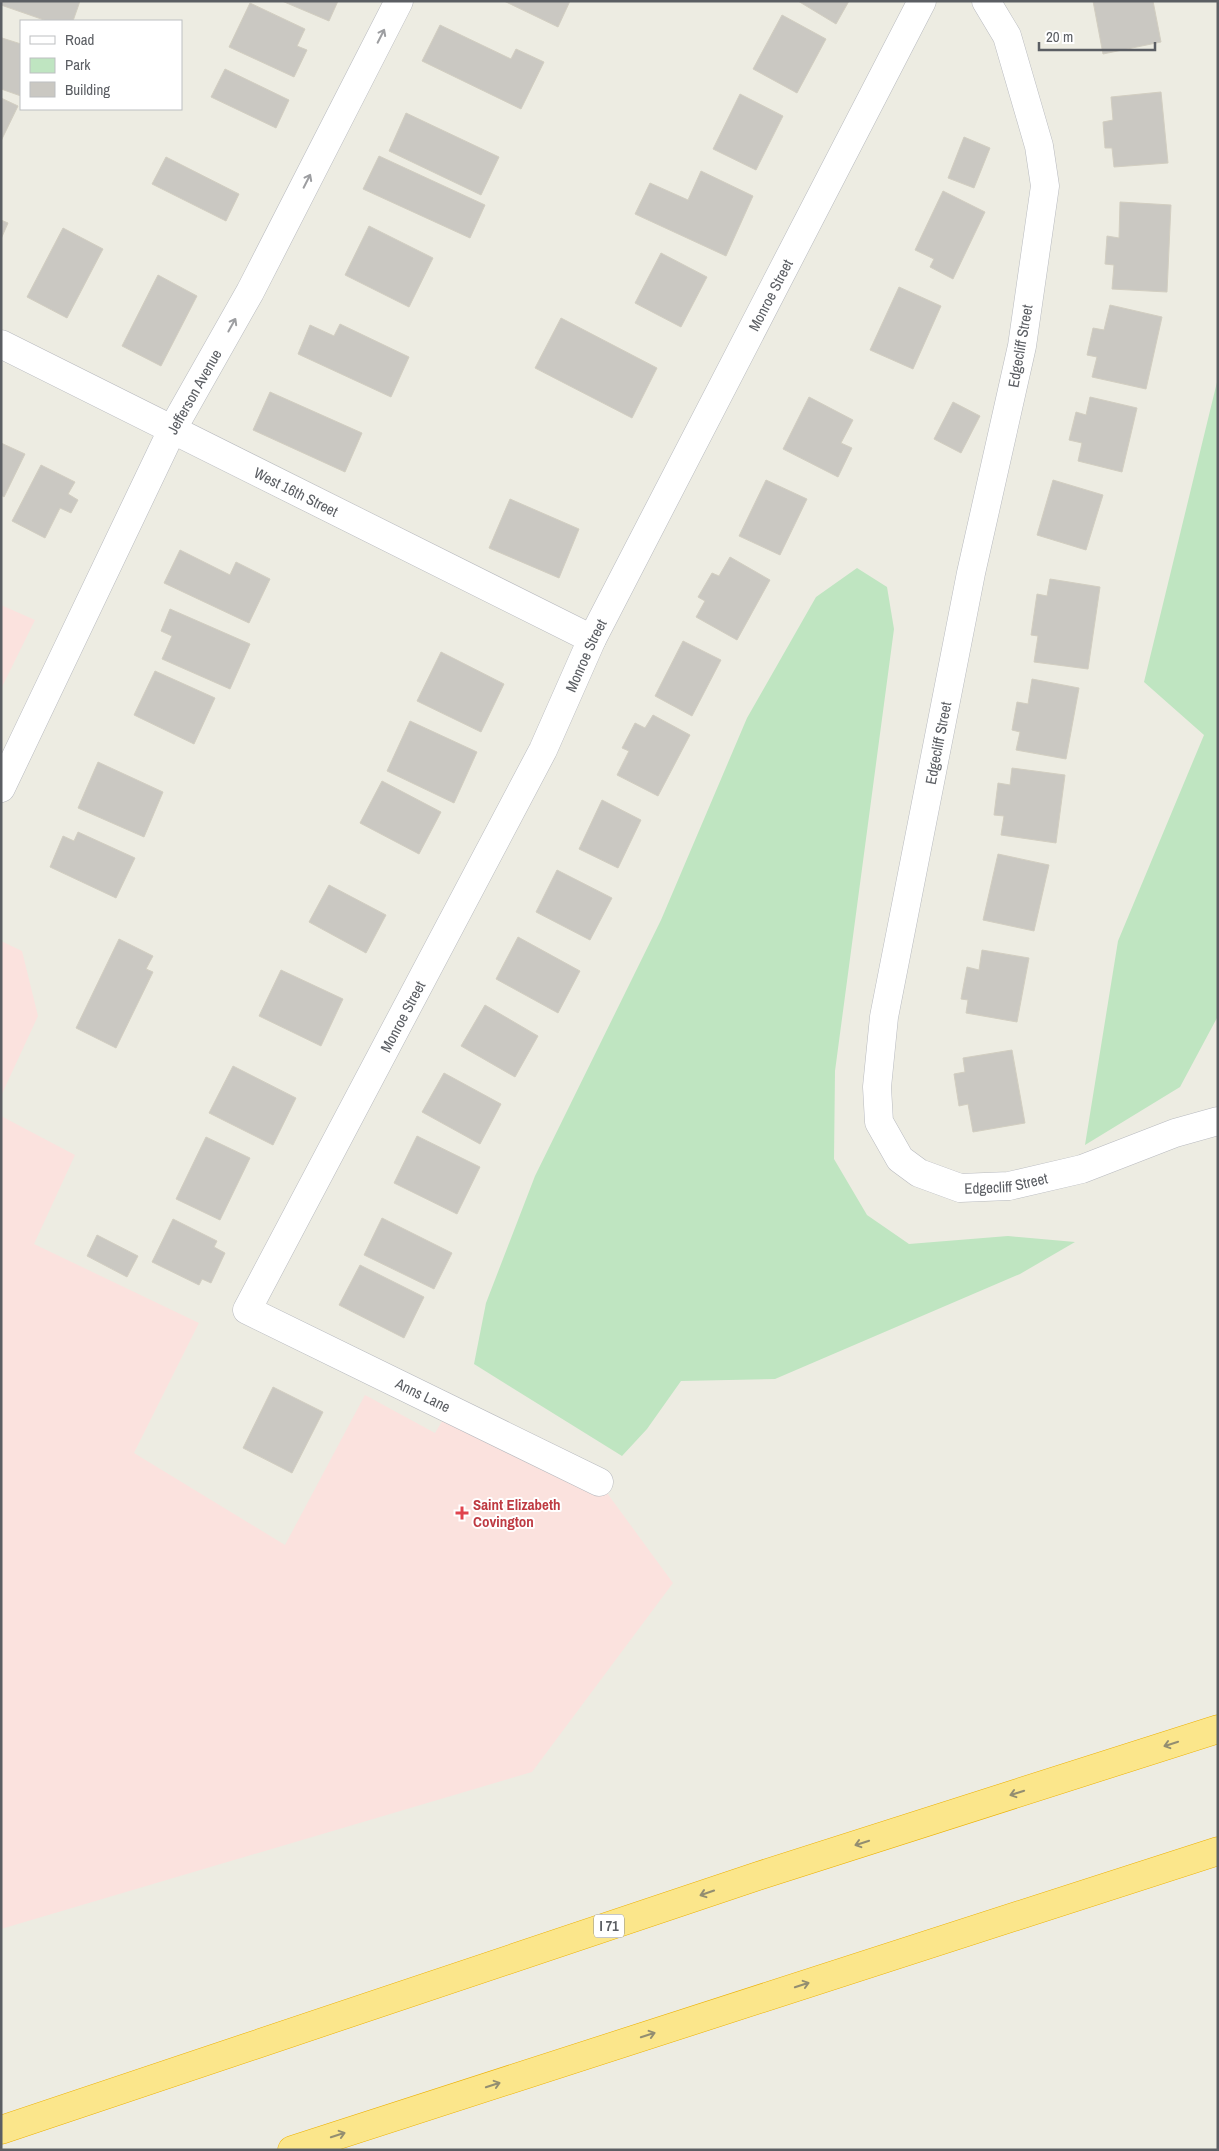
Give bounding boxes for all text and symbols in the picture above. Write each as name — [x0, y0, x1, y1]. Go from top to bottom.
legend — [20, 20, 182, 110]
scale bar — [1039, 20, 1155, 52]
text: 20 m — [1046, 26, 1073, 47]
text: Road — [65, 29, 94, 50]
one-way arrow — [377, 29, 386, 44]
text: Park — [65, 54, 91, 75]
text: Building — [65, 79, 110, 100]
one-way arrow — [303, 174, 312, 189]
street label: Monroe Street — [743, 255, 798, 334]
street label: Edgecliff Street — [1002, 302, 1038, 389]
one-way arrow — [227, 318, 237, 333]
street label: Jefferson Avenue — [161, 345, 226, 437]
street label: West 16th Street — [251, 462, 342, 521]
street label: Monroe Street — [560, 615, 611, 695]
street label: Edgecliff Street — [920, 699, 956, 786]
street label: Monroe Street — [375, 976, 430, 1056]
street label: Edgecliff Street — [964, 1167, 1050, 1198]
street label: Anns Lane — [391, 1372, 454, 1417]
place label: Saint Elizabeth Covington — [473, 1494, 561, 1532]
marker: Saint Elizabeth Covington — [455, 1506, 469, 1520]
one-way arrow — [1164, 1739, 1180, 1749]
one-way arrow — [1009, 1789, 1025, 1799]
one-way arrow — [855, 1839, 870, 1848]
one-way arrow — [700, 1889, 716, 1898]
road number: I 71 — [594, 1914, 624, 1938]
one-way arrow — [794, 1980, 810, 1989]
one-way arrow — [639, 2030, 655, 2039]
one-way arrow — [485, 2080, 500, 2089]
one-way arrow — [330, 2129, 346, 2139]

